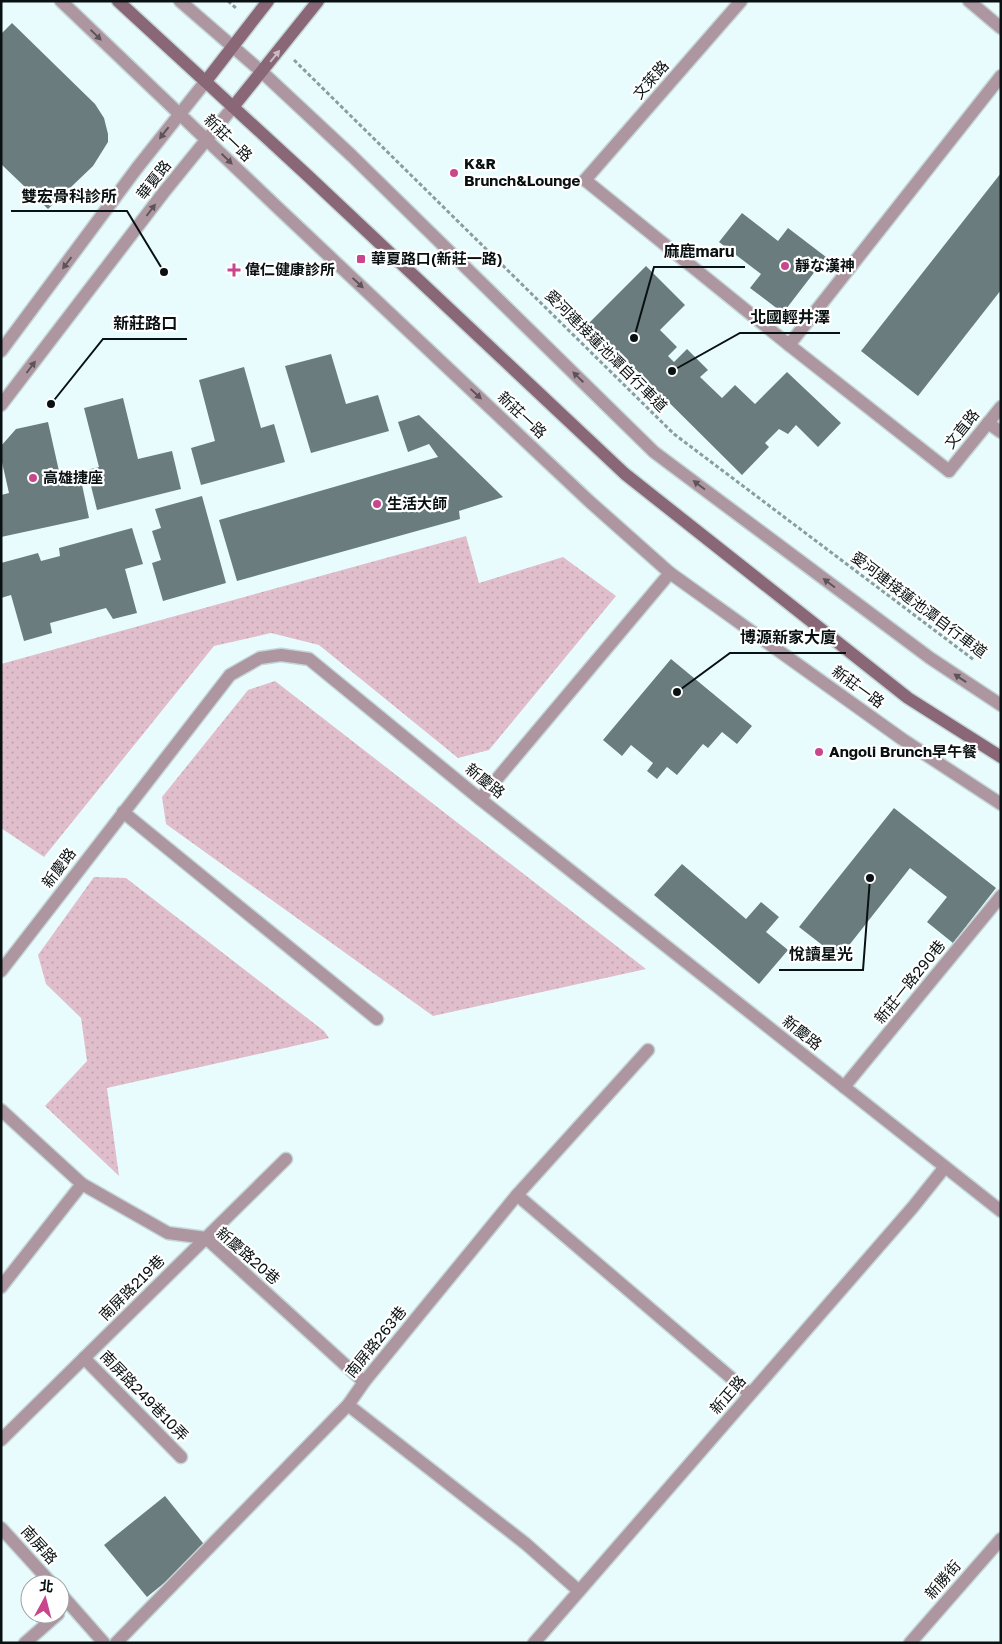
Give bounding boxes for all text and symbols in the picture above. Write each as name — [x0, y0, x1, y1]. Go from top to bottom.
one-way arrow — [90, 29, 102, 41]
one-way arrow — [269, 50, 280, 62]
street label: 文萊路 — [629, 56, 672, 102]
street label: 新莊一路 — [201, 110, 257, 165]
one-way arrow — [159, 126, 169, 140]
one-way arrow — [220, 153, 232, 165]
place label: K&R Brunch&Lounge — [464, 154, 581, 189]
street label: 華夏路 — [132, 156, 174, 203]
marker: K&R Brunch&Lounge — [448, 167, 460, 179]
callout: 雙宏骨科診所 — [11, 180, 127, 211]
text: 雙宏骨科診所 — [21, 186, 117, 206]
one-way arrow — [145, 204, 156, 217]
callout: 麻鹿maru — [654, 236, 745, 267]
text: 麻鹿maru — [663, 241, 735, 261]
place label: 華夏路口(新莊一路) — [371, 249, 502, 267]
marker: 華夏路口(新莊一路) — [355, 253, 367, 265]
one-way arrow — [61, 256, 72, 269]
place label: 靜な漢神 — [795, 256, 855, 274]
place label: 偉仁健康診所 — [245, 260, 335, 278]
marker: 靜な漢神 — [779, 260, 791, 272]
marker: 偉仁健康診所 — [227, 263, 241, 277]
one-way arrow — [351, 277, 363, 289]
street label: 愛河連接蓮池潭自行車道 — [542, 286, 671, 415]
callout: 北國輕井澤 — [740, 302, 840, 333]
text: 北國輕井澤 — [750, 307, 830, 327]
callout: 新莊路口 — [103, 308, 187, 339]
text: 新莊路口 — [113, 313, 177, 333]
one-way arrow — [26, 360, 36, 374]
one-way arrow — [572, 371, 584, 383]
street label: 新莊一路 — [495, 387, 551, 441]
one-way arrow — [470, 388, 482, 400]
street label: 文直路 — [940, 405, 982, 452]
place label: 高雄捷座 — [43, 468, 103, 486]
marker: 高雄捷座 — [27, 472, 39, 484]
one-way arrow — [692, 480, 706, 490]
place label: 生活大師 — [387, 494, 447, 512]
marker: 生活大師 — [371, 498, 383, 510]
street label: 愛河連接蓮池潭自行車道 — [848, 547, 991, 661]
one-way arrow — [823, 577, 836, 588]
callout: 博源新家大廈 — [730, 622, 846, 653]
text: 博源新家大廈 — [740, 627, 836, 647]
street label: 新莊一路 — [829, 661, 888, 711]
one-way arrow — [954, 673, 967, 683]
place label: Angoli Brunch早午餐 — [829, 742, 977, 760]
marker: Angoli Brunch早午餐 — [813, 746, 825, 758]
street label: 新慶路 — [462, 759, 509, 801]
street label: 新慶路 — [37, 844, 79, 891]
street label: 新莊一路290巷 — [870, 936, 948, 1027]
callout: 悅讀星光 — [779, 939, 863, 970]
text: 悅讀星光 — [789, 944, 853, 964]
street label: 新慶路 — [779, 1011, 826, 1053]
street label: 新慶路20巷 — [213, 1223, 284, 1288]
street label: 南屏路219巷 — [95, 1251, 168, 1324]
street label: 南屏路263巷 — [341, 1302, 409, 1381]
street label: 南屏路249巷10弄 — [97, 1346, 192, 1444]
street label: 新正路 — [706, 1371, 749, 1417]
street label: 南屏路 — [18, 1522, 61, 1567]
street label: 新勝街 — [921, 1556, 964, 1602]
north arrow — [20, 1574, 70, 1624]
text: 北 — [39, 1576, 55, 1595]

